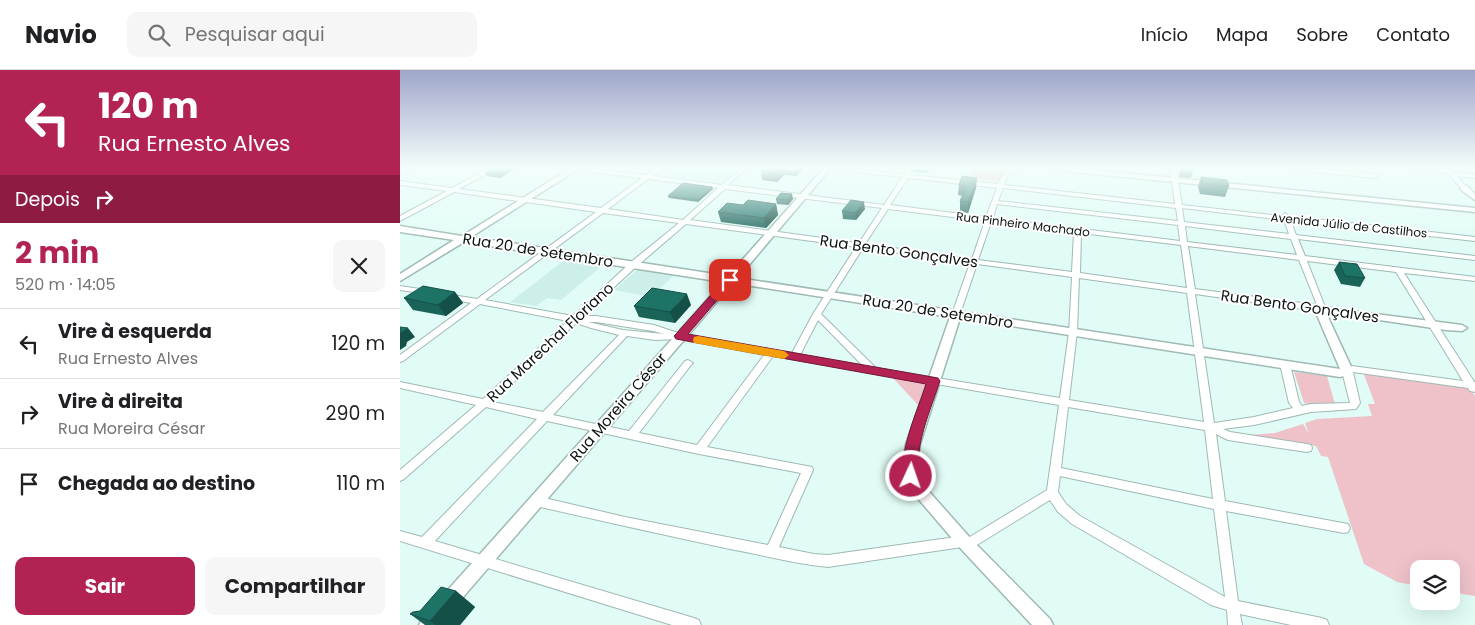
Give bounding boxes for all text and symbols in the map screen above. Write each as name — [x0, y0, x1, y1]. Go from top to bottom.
search box — [127, 12, 477, 57]
text: Navio — [25, 18, 97, 51]
icon: search — [145, 21, 173, 49]
text: Pesquisar aqui — [185, 21, 325, 48]
text: Início — [1141, 22, 1188, 47]
text: Mapa — [1216, 22, 1268, 47]
text: Sobre — [1296, 22, 1348, 47]
text: Contato — [1376, 22, 1450, 47]
text: 120 m — [98, 81, 198, 130]
icon: left — [15, 90, 80, 155]
text: Rua Ernesto Alves — [98, 128, 291, 159]
icon: right — [90, 185, 118, 213]
text: Depois — [15, 186, 80, 213]
street label: Rua Pinheiro Machado — [955, 207, 1091, 241]
street label: Avenida Júlio de Castilhos — [1270, 208, 1428, 242]
street label: Rua 20 de Setembro — [461, 228, 615, 272]
street label: Rua Bento Gonçalves — [819, 230, 980, 273]
text: 2 min — [15, 231, 99, 274]
button: close — [333, 240, 385, 292]
pin — [709, 259, 751, 301]
icon: arrive — [716, 266, 744, 294]
text: 520 m · 14:05 — [15, 273, 116, 296]
street label: Rua Marechal Floriano — [482, 277, 618, 407]
street label: Rua Bento Gonçalves — [1220, 285, 1381, 328]
street label: Rua 20 de Setembro — [861, 289, 1015, 333]
text: Vire à esquerda — [58, 318, 212, 345]
icon: left — [15, 330, 43, 358]
text: 120 m — [331, 330, 385, 357]
text: Rua Ernesto Alves — [58, 347, 198, 370]
street label: Rua Moreira César — [565, 348, 672, 466]
text: Vire à direita — [58, 388, 183, 415]
icon: right — [15, 400, 43, 428]
text: 290 m — [326, 400, 385, 427]
text: Rua Moreira César — [58, 417, 205, 440]
position arrow — [884, 449, 936, 501]
icon: arrive — [15, 470, 43, 498]
text: Chegada ao destino — [58, 470, 255, 497]
text: 110 m — [336, 470, 385, 497]
button: Sair — [15, 557, 195, 615]
button: Compartilhar — [205, 557, 385, 615]
map controls — [1410, 560, 1460, 610]
button: layers — [1410, 560, 1460, 610]

